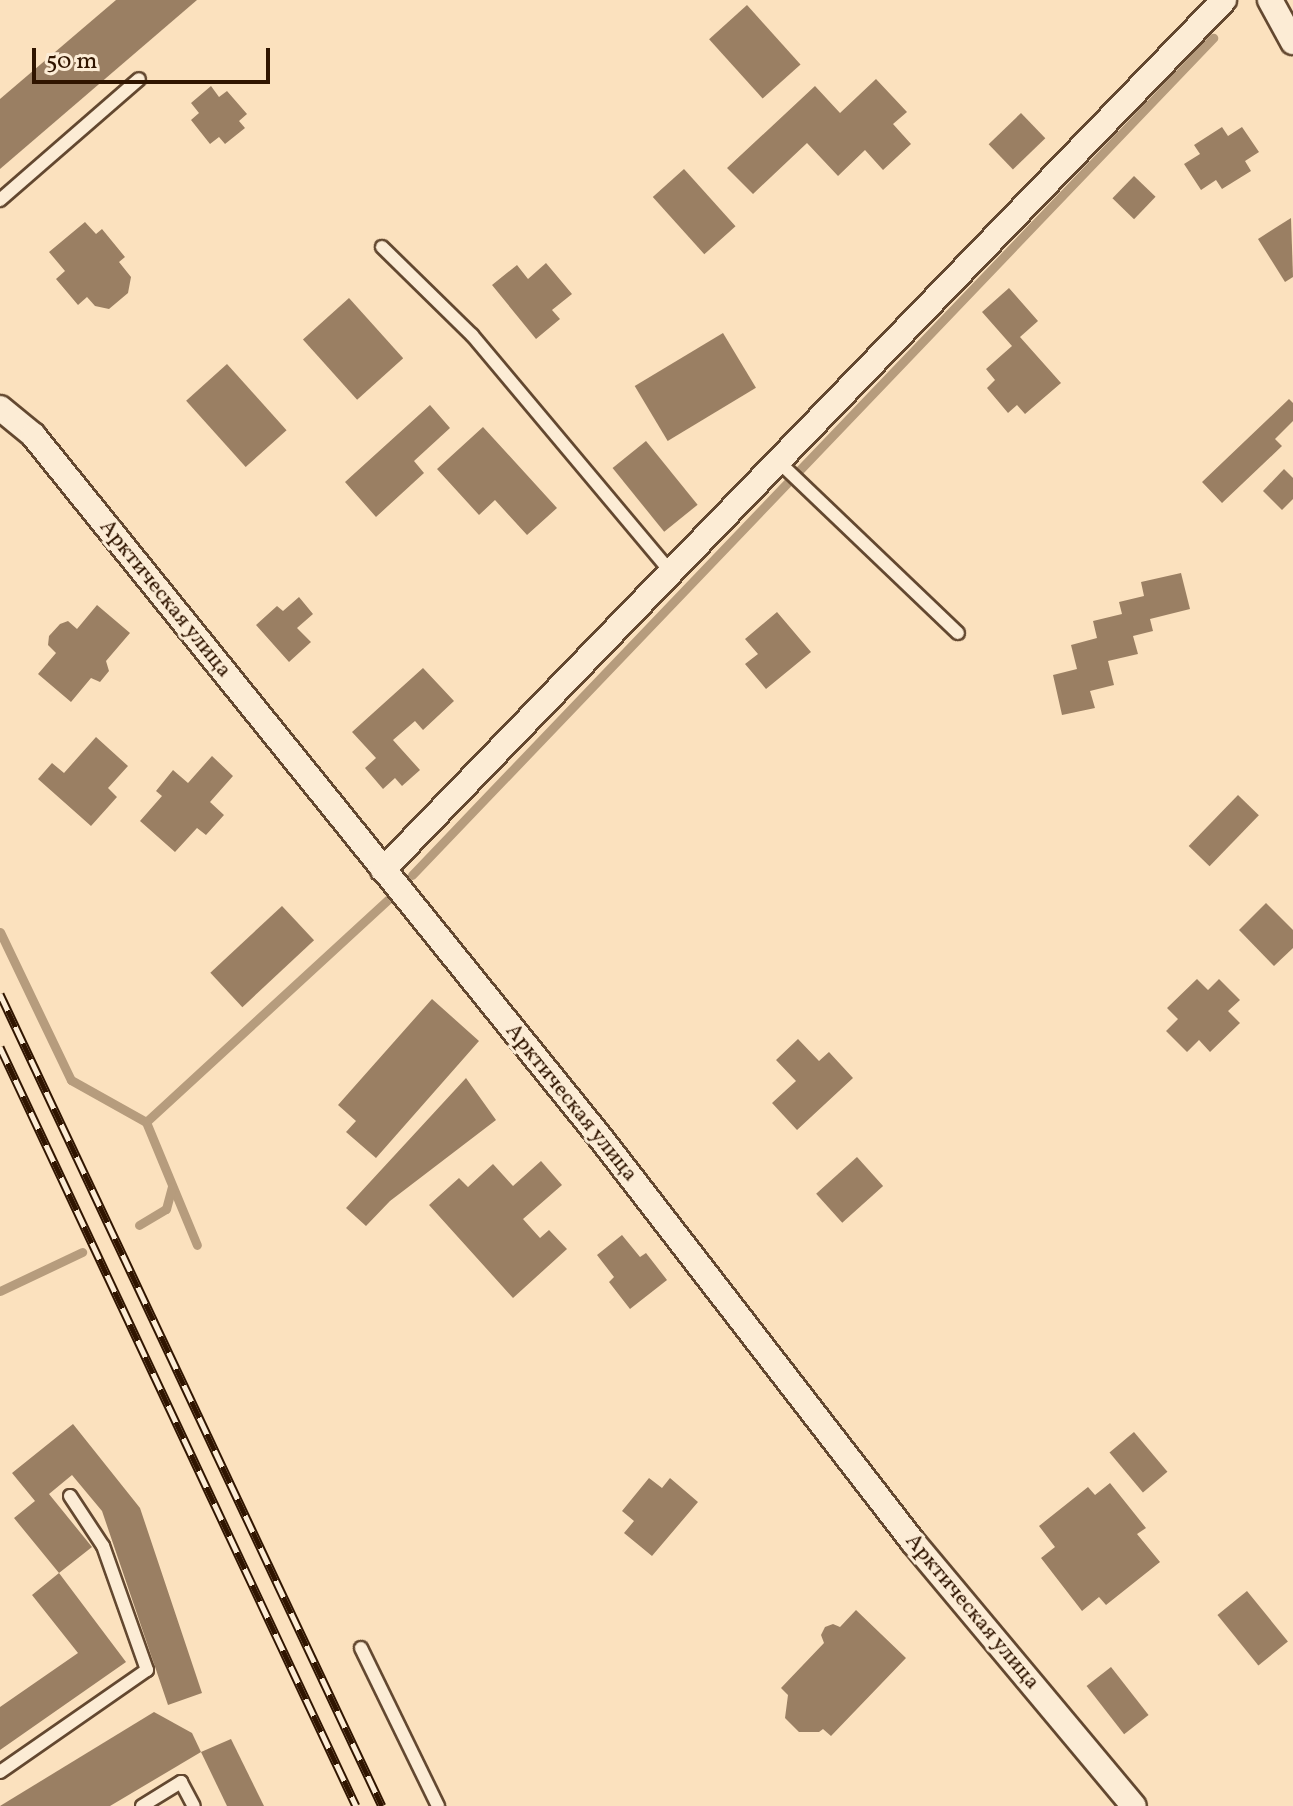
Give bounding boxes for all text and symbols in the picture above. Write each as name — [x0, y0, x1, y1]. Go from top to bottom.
scale bar — [36, 32, 274, 82]
text: 50 m — [46, 45, 98, 79]
street label: Арктическая улица — [93, 514, 237, 684]
street label: Арктическая улица — [499, 1018, 643, 1188]
street label: Арктическая улица — [899, 1528, 1045, 1696]

